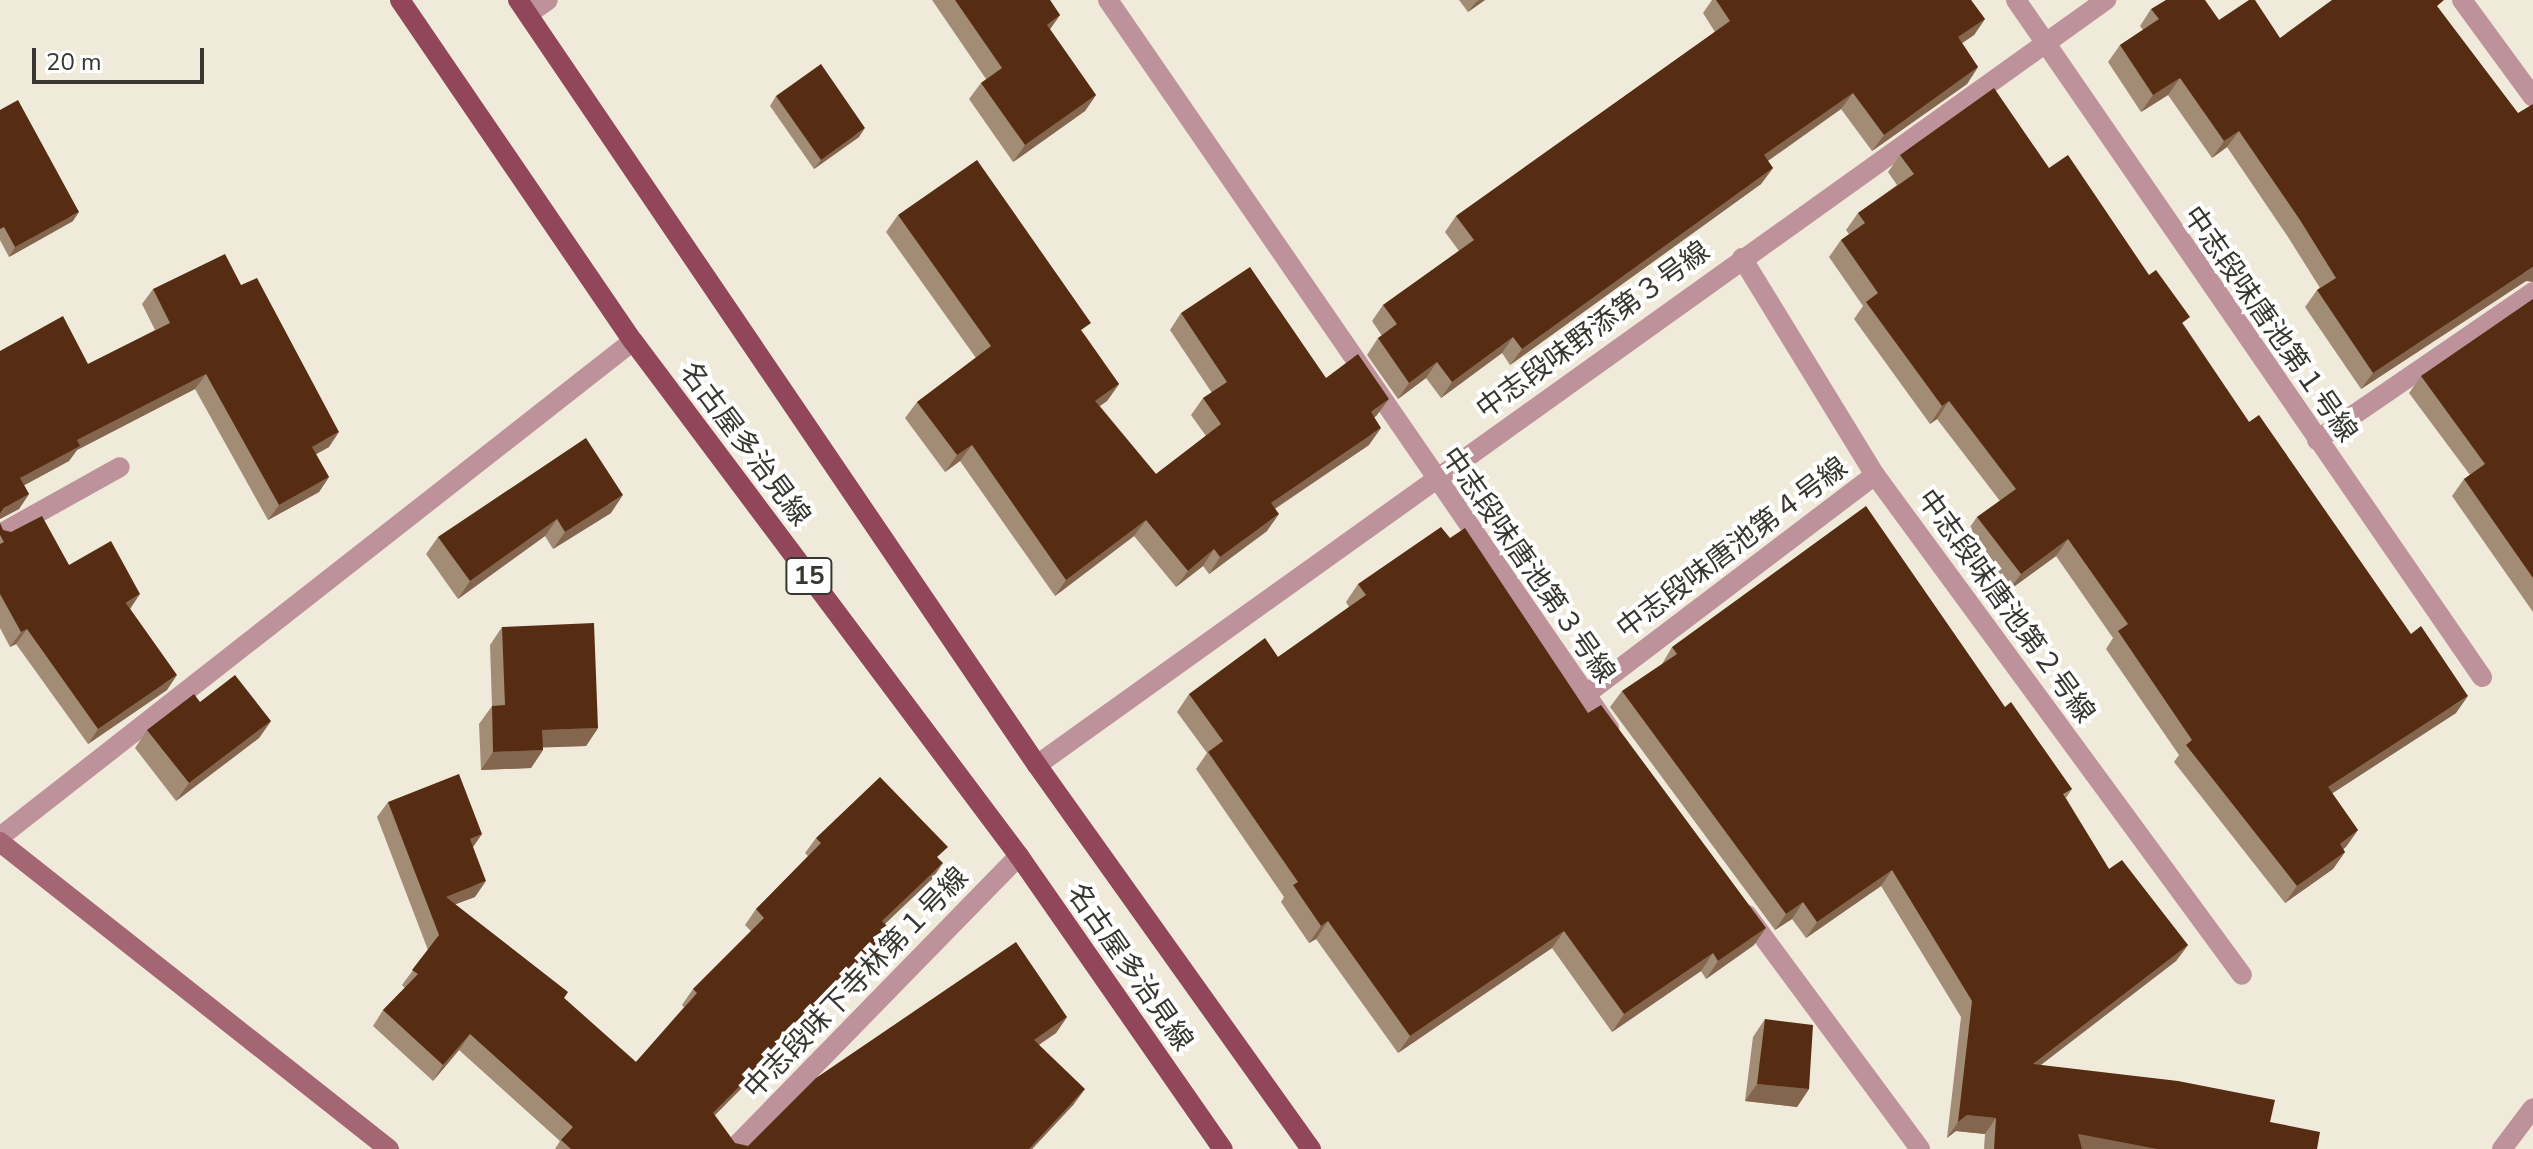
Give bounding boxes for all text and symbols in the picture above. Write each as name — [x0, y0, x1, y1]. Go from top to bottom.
scale bar — [36, 32, 208, 82]
text: 20 m — [46, 46, 102, 78]
street label: 中志段味唐池第１号線 — [2176, 200, 2364, 448]
street label: 中志段味野添第３号線 — [1470, 234, 1716, 426]
street label: 名古屋多治見線 — [673, 356, 817, 532]
street label: 中志段味唐池第３号線 — [1434, 441, 1622, 689]
street label: 中志段味唐池第４号線 — [1610, 450, 1854, 646]
street label: 中志段味唐池第２号線 — [1910, 483, 2102, 729]
road number: 15 — [785, 554, 833, 598]
street label: 中志段味下寺林第１号線 — [737, 861, 975, 1105]
street label: 名古屋多治見線 — [1060, 877, 1200, 1057]

